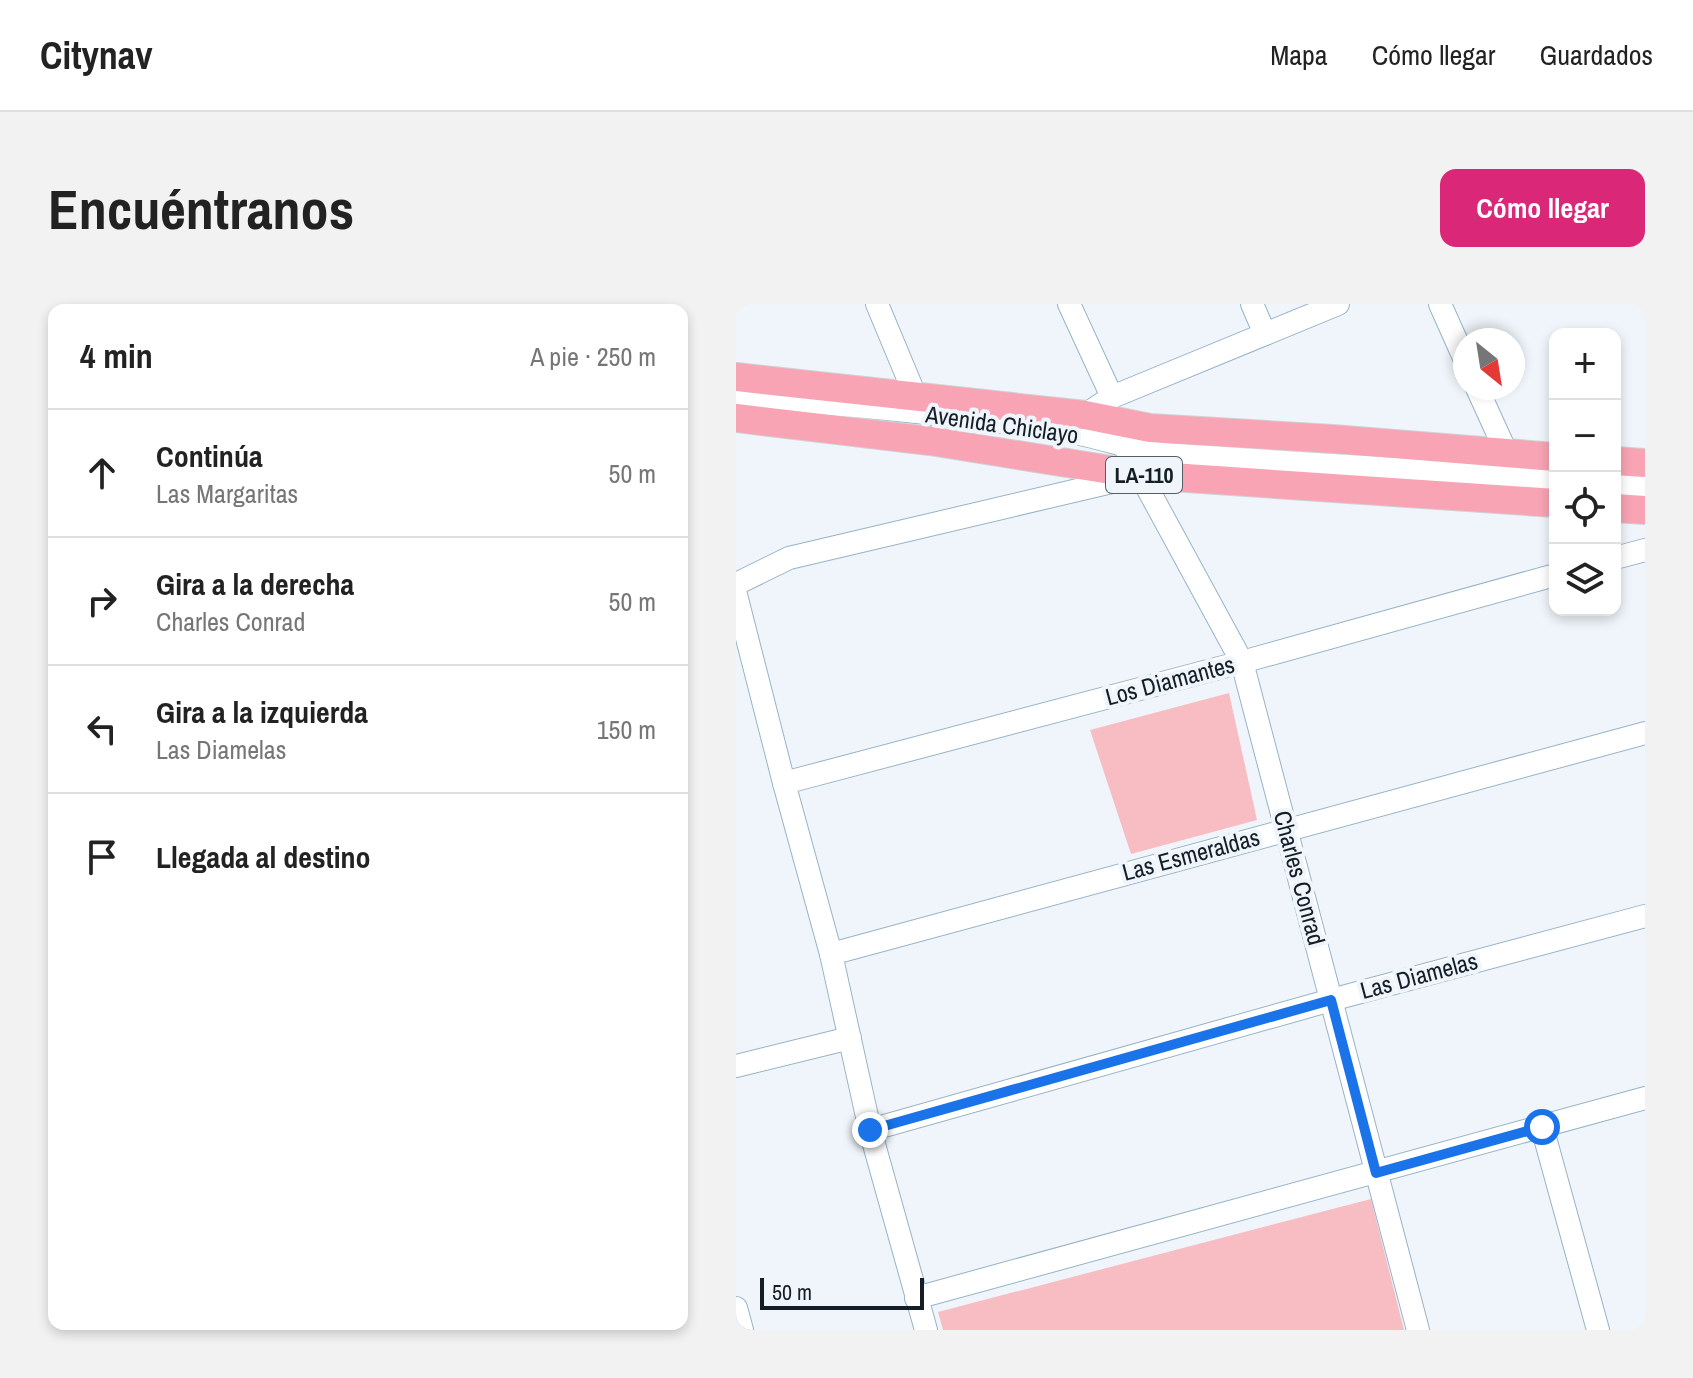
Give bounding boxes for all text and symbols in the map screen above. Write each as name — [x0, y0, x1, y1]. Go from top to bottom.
text: Citynav — [40, 30, 153, 81]
text: Mapa — [1270, 36, 1328, 74]
text: Cómo llegar — [1372, 36, 1495, 74]
text: Guardados — [1539, 36, 1653, 74]
button: Cómo llegar — [1440, 169, 1645, 247]
text: Encuéntranos — [48, 171, 354, 246]
north arrow — [1453, 328, 1525, 400]
map controls — [1549, 328, 1621, 616]
button: + — [1549, 328, 1621, 400]
text: 4 min — [80, 333, 153, 379]
text: A pie · 250 m — [530, 339, 656, 374]
street label: Avenida Chiclayo — [923, 397, 1081, 451]
button: − — [1549, 400, 1621, 472]
text: Continúa — [156, 436, 263, 476]
icon: ahead — [80, 451, 124, 495]
text: 50 m — [609, 456, 656, 491]
road number: LA-110 — [1106, 457, 1182, 493]
button: locate — [1549, 472, 1621, 544]
text: Las Margaritas — [156, 476, 298, 511]
button: layers — [1549, 544, 1621, 616]
text: Gira a la derecha — [156, 564, 354, 604]
icon: right — [80, 579, 124, 623]
text: 50 m — [609, 584, 656, 619]
text: Charles Conrad — [156, 604, 305, 639]
street label: Los Diamantes — [1102, 647, 1238, 713]
text: Gira a la izquierda — [156, 692, 368, 732]
icon: left — [80, 707, 124, 751]
text: 150 m — [597, 712, 656, 747]
text: Las Diamelas — [156, 732, 286, 767]
street label: Charles Conrad — [1267, 807, 1333, 948]
street label: Las Esmeraldas — [1118, 820, 1263, 888]
icon: arrive — [80, 835, 124, 879]
text: Llegada al destino — [156, 837, 371, 877]
street label: Las Diamelas — [1356, 944, 1481, 1006]
route start — [1524, 1109, 1560, 1145]
route end — [852, 1112, 888, 1148]
scale bar — [760, 1274, 924, 1310]
text: 50 m — [772, 1277, 812, 1307]

